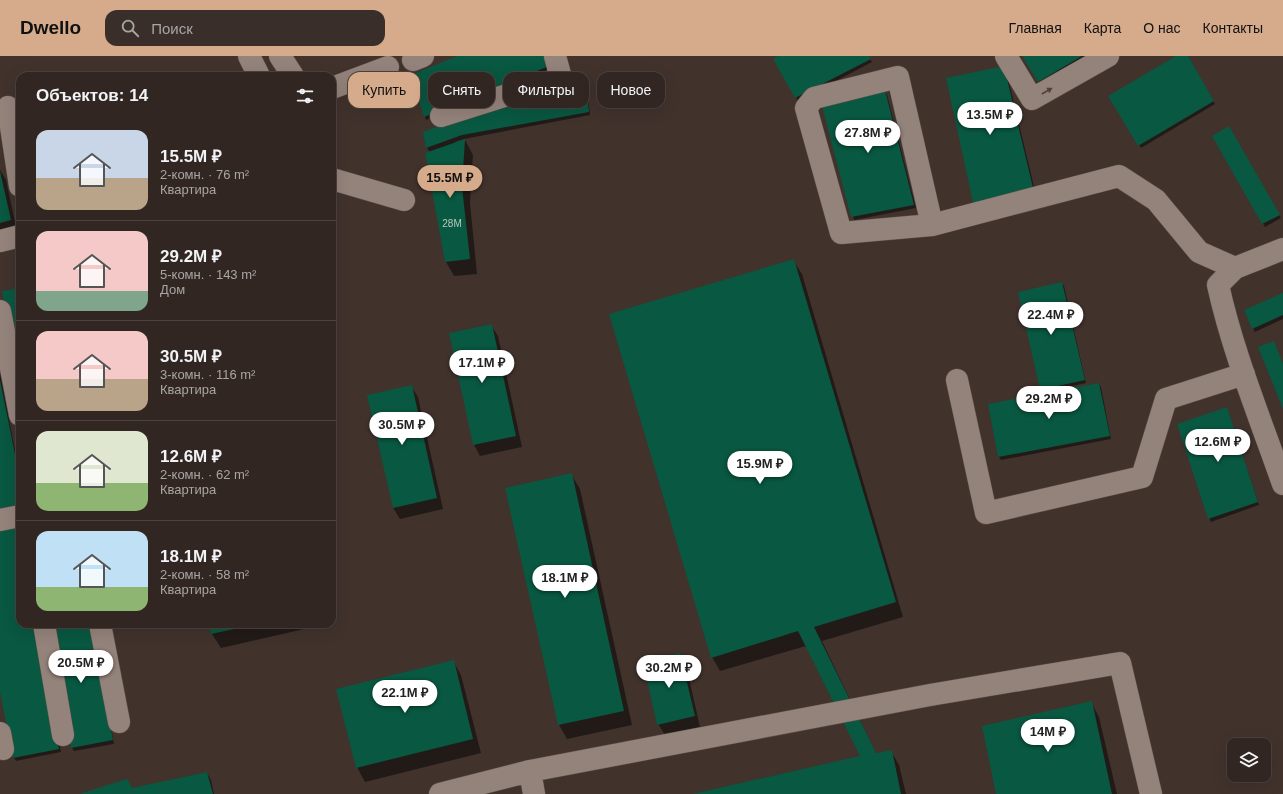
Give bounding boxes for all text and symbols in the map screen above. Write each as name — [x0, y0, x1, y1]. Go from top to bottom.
search box — [105, 10, 385, 46]
text: Dwello — [20, 17, 81, 38]
icon: search — [119, 17, 141, 39]
text: Поиск — [151, 20, 193, 37]
text: Главная — [1008, 20, 1062, 36]
text: Карта — [1084, 20, 1121, 36]
text: О нас — [1143, 20, 1181, 36]
text: Контакты — [1203, 20, 1263, 36]
chip: Купить — [348, 72, 420, 108]
chip: Снять — [428, 72, 495, 108]
chip: Фильтры — [503, 72, 589, 108]
chip: Новое — [597, 72, 665, 108]
icon: filters — [294, 85, 316, 107]
text: Объектов: 14 — [36, 86, 148, 105]
one-way arrow — [1041, 88, 1052, 94]
pin: 13.5M ₽ — [953, 102, 1027, 136]
text: 13.5M ₽ — [966, 107, 1014, 122]
pin: 27.8M ₽ — [831, 120, 905, 154]
text: 27.8M ₽ — [844, 125, 892, 140]
icon: home — [68, 146, 116, 194]
text: 15.5M ₽ — [160, 147, 222, 166]
pin: 15.5M ₽ — [413, 165, 487, 199]
text: 2-комн. · 76 m² — [160, 167, 249, 182]
text: 15.5M ₽ — [426, 170, 474, 185]
text: Квартира — [160, 182, 216, 197]
house number: 28М — [442, 218, 462, 229]
icon: home — [68, 247, 116, 295]
text: 29.2M ₽ — [160, 247, 222, 266]
text: 5-комн. · 143 m² — [160, 267, 256, 282]
text: Дом — [160, 282, 185, 297]
pin: 22.4M ₽ — [1014, 302, 1088, 336]
text: 22.4M ₽ — [1027, 307, 1075, 322]
icon: home — [68, 347, 116, 395]
text: 30.5M ₽ — [160, 347, 222, 366]
pin: 17.1M ₽ — [445, 350, 519, 384]
text: 17.1M ₽ — [458, 355, 506, 370]
text: 3-комн. · 116 m² — [160, 367, 255, 382]
text: Квартира — [160, 382, 216, 397]
pin: 29.2M ₽ — [1012, 386, 1086, 420]
text: 29.2M ₽ — [1025, 391, 1073, 406]
pin: 30.5M ₽ — [365, 412, 439, 446]
text: 30.5M ₽ — [378, 417, 426, 432]
pin: 12.6M ₽ — [1181, 429, 1255, 463]
text: 12.6M ₽ — [1194, 434, 1242, 449]
icon: home — [68, 447, 116, 495]
text: 12.6M ₽ — [160, 447, 222, 466]
pin: 15.9M ₽ — [723, 451, 797, 485]
text: 15.9M ₽ — [736, 456, 784, 471]
text: 2-комн. · 62 m² — [160, 467, 249, 482]
text: Квартира — [160, 482, 216, 497]
icon: home — [68, 547, 116, 595]
text: 18.1M ₽ — [160, 547, 222, 566]
pin: 18.1M ₽ — [528, 565, 602, 599]
text: 2-комн. · 58 m² — [160, 567, 249, 582]
text: 18.1M ₽ — [541, 570, 589, 585]
text: Квартира — [160, 582, 216, 597]
pin: 20.5M ₽ — [44, 650, 118, 684]
text: 20.5M ₽ — [57, 655, 105, 670]
pin: 30.2M ₽ — [632, 655, 706, 689]
text: 30.2M ₽ — [645, 660, 693, 675]
pin: 22.1M ₽ — [368, 680, 442, 714]
text: 22.1M ₽ — [381, 685, 429, 700]
pin: 14M ₽ — [1020, 719, 1076, 753]
text: 14M ₽ — [1030, 724, 1066, 739]
map controls — [1227, 738, 1271, 782]
button: layers — [1227, 738, 1271, 782]

